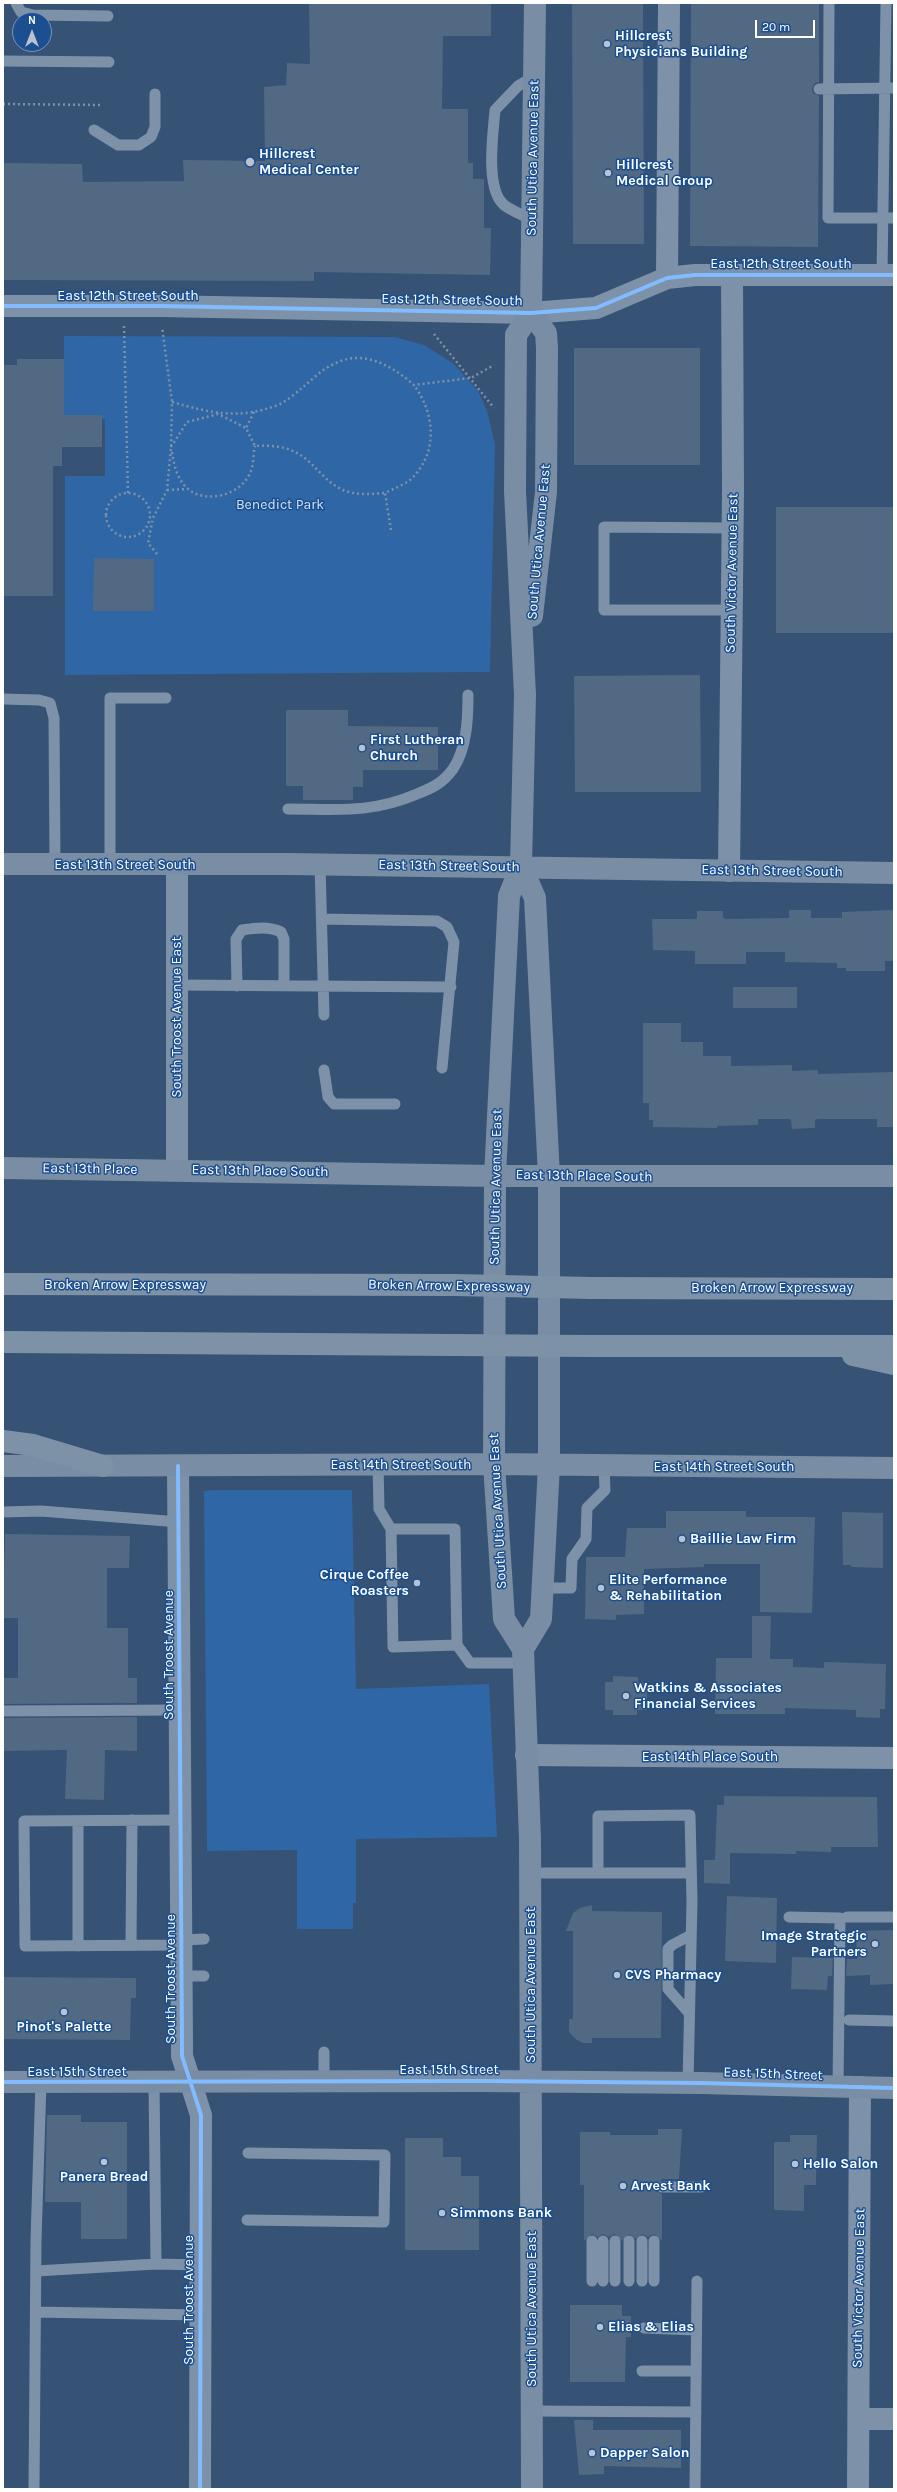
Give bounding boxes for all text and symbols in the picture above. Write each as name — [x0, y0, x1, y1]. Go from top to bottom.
north arrow — [12, 12, 52, 52]
scale bar — [757, 12, 817, 38]
text: N — [28, 14, 36, 27]
text: 20 m — [762, 20, 790, 34]
place label: Hillcrest Physicians Building — [615, 28, 747, 60]
marker: Hillcrest Physicians Building — [602, 39, 612, 49]
street label: South Utica Avenue East — [523, 80, 543, 236]
place label: Hillcrest Medical Center — [259, 146, 359, 178]
marker: Hillcrest Medical Center — [244, 156, 256, 168]
place label: Hillcrest Medical Group — [616, 157, 712, 190]
marker: Hillcrest Medical Group — [603, 168, 613, 178]
street label: East 12th Street South — [710, 256, 852, 272]
street label: East 12th Street South — [57, 288, 199, 304]
street label: East 12th Street South — [381, 290, 523, 310]
street label: South Utica Avenue East — [524, 464, 554, 620]
street label: South Victor Avenue East — [722, 493, 742, 653]
park label: Benedict Park — [236, 497, 324, 513]
place label: First Lutheran Church — [370, 732, 464, 764]
marker: First Lutheran Church — [357, 743, 367, 753]
street label: East 13th Street South — [378, 856, 520, 876]
street label: East 13th Street South — [54, 857, 196, 873]
street label: East 13th Street South — [701, 861, 843, 881]
street label: South Troost Avenue East — [169, 936, 185, 1098]
street label: South Utica Avenue East — [486, 1109, 506, 1265]
street label: East 13th Place — [42, 1160, 138, 1178]
street label: East 13th Place South — [191, 1161, 329, 1181]
street label: East 13th Place South — [515, 1166, 653, 1186]
street label: Broken Arrow Expressway — [368, 1276, 530, 1296]
street label: Broken Arrow Expressway — [44, 1277, 206, 1293]
street label: Broken Arrow Expressway — [691, 1280, 853, 1296]
street label: South Utica Avenue East — [486, 1433, 510, 1589]
street label: East 14th Street South — [330, 1457, 472, 1473]
street label: East 14th Street South — [653, 1459, 795, 1475]
place label: Baillie Law Firm — [690, 1531, 796, 1547]
marker: Baillie Law Firm — [677, 1534, 687, 1544]
place label: Cirque Coffee Roasters — [320, 1567, 409, 1600]
place label: Elite Performance & Rehabilitation — [609, 1572, 727, 1604]
marker: Cirque Coffee Roasters — [412, 1578, 422, 1588]
marker: Elite Performance & Rehabilitation — [596, 1583, 606, 1593]
street label: South Troost Avenue — [161, 1590, 177, 1720]
place label: Watkins & Associates Financial Services — [634, 1680, 782, 1712]
marker: Watkins & Associates Financial Services — [621, 1691, 631, 1701]
street label: East 14th Place South — [642, 1749, 778, 1765]
street label: South Utica Avenue East — [523, 1907, 539, 2063]
street label: South Troost Avenue — [163, 1914, 179, 2044]
place label: Image Strategic Partners — [761, 1928, 867, 1960]
marker: Image Strategic Partners — [870, 1939, 880, 1949]
place label: CVS Pharmacy — [625, 1967, 721, 1983]
marker: CVS Pharmacy — [612, 1970, 622, 1980]
marker: Pinot's Palette — [59, 2007, 69, 2017]
place label: Pinot's Palette — [17, 2019, 111, 2035]
street label: East 15th Street — [399, 2062, 499, 2078]
street label: East 15th Street — [27, 2064, 127, 2080]
street label: East 15th Street — [723, 2064, 823, 2084]
place label: Hello Salon — [803, 2156, 878, 2172]
marker: Panera Bread — [99, 2157, 109, 2167]
marker: Hello Salon — [790, 2159, 800, 2169]
place label: Panera Bread — [60, 2169, 148, 2185]
place label: Arvest Bank — [631, 2178, 711, 2194]
marker: Arvest Bank — [618, 2181, 628, 2191]
place label: Simmons Bank — [450, 2205, 552, 2221]
marker: Simmons Bank — [437, 2208, 447, 2218]
street label: South Victor Avenue East — [849, 2208, 869, 2368]
street label: South Utica Avenue East — [524, 2231, 540, 2387]
street label: South Troost Avenue — [181, 2235, 197, 2365]
place label: Elias & Elias — [608, 2319, 694, 2335]
marker: Elias & Elias — [595, 2322, 605, 2332]
place label: Dapper Salon — [600, 2445, 689, 2461]
marker: Dapper Salon — [587, 2448, 597, 2458]

